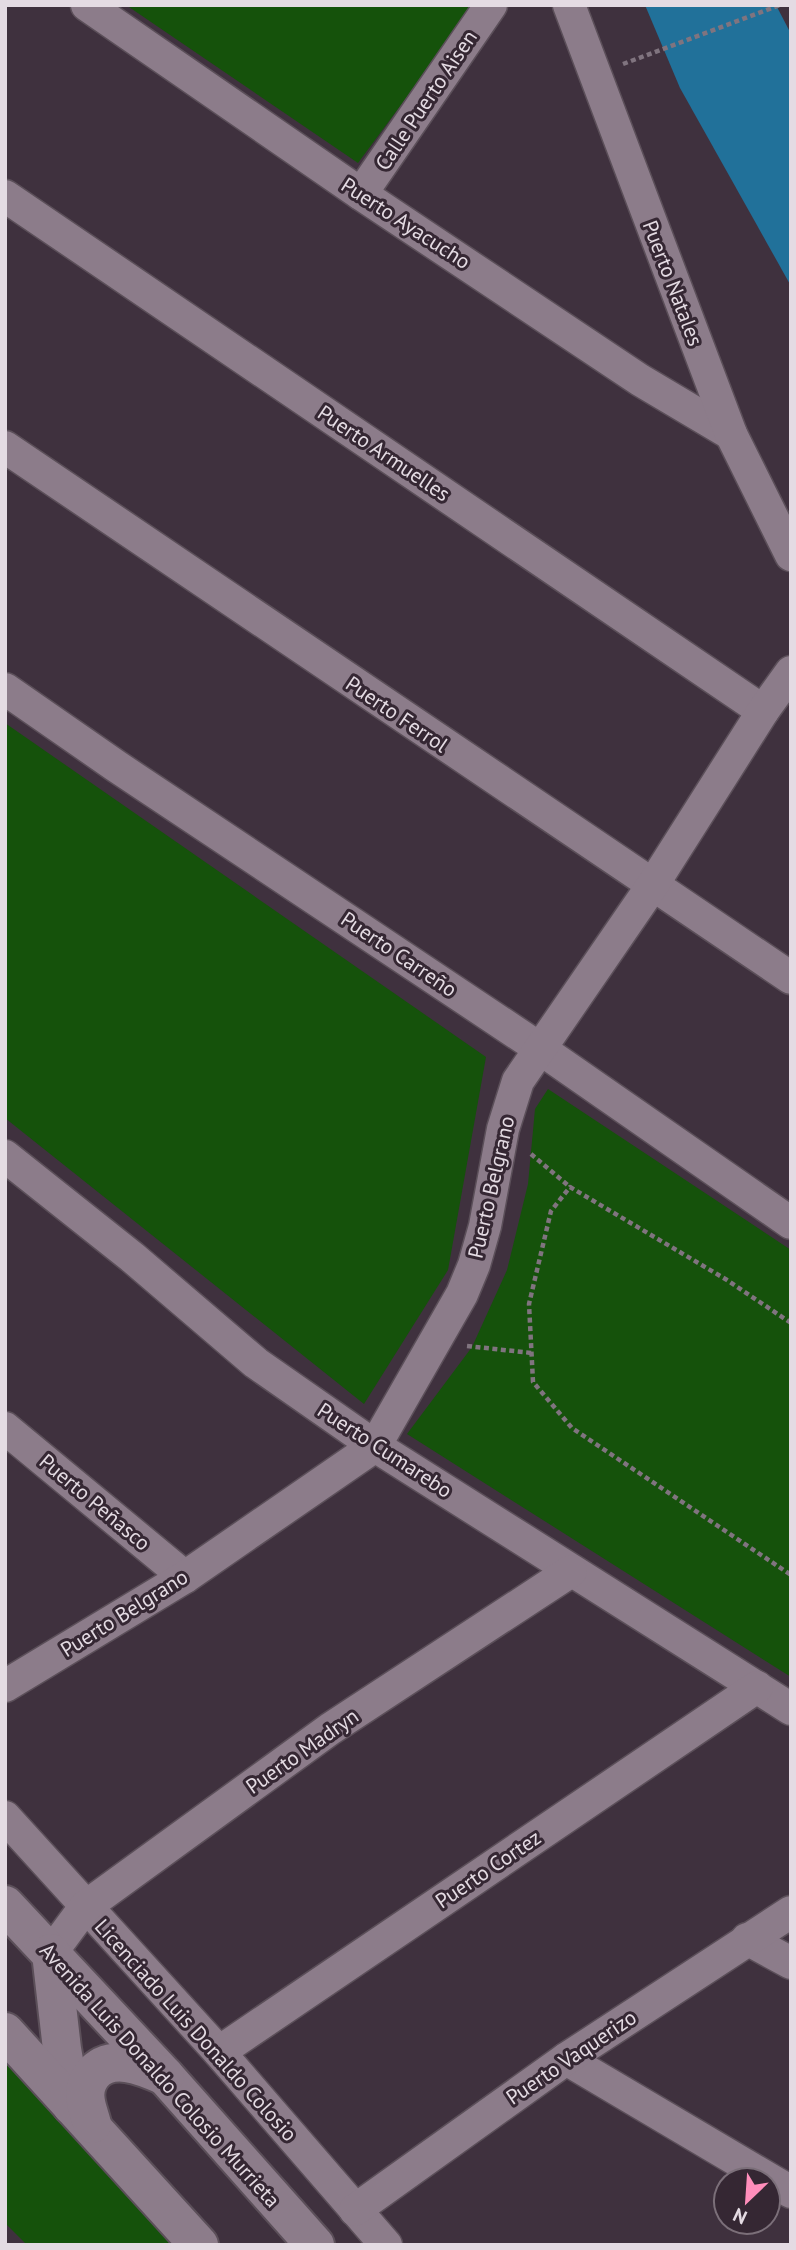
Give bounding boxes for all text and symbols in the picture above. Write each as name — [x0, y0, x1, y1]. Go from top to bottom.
street label: Calle Puerto Aisen — [369, 25, 483, 175]
street label: Puerto Ayacucho — [336, 171, 476, 275]
street label: Puerto Natales — [637, 216, 709, 350]
street label: Puerto Armuelles — [313, 399, 455, 507]
street label: Puerto Ferrol — [341, 670, 453, 758]
street label: Puerto Carreño — [336, 905, 462, 1003]
street label: Puerto Belgrano — [462, 1113, 520, 1261]
street label: Puerto Cumarebo — [313, 1396, 457, 1504]
street label: Puerto Peñasco — [34, 1448, 156, 1556]
street label: Puerto Belgrano — [55, 1563, 193, 1663]
street label: Puerto Madryn — [240, 1702, 364, 1800]
street label: Puerto Cortez — [430, 1824, 546, 1914]
street label: Licenciado Luis Donaldo Colosio — [89, 1913, 303, 2147]
street label: Avenida Luis Donaldo Colosio Murrieta — [34, 1937, 286, 2213]
street label: Puerto Vaquerizo — [501, 2003, 641, 2111]
north arrow — [712, 2166, 782, 2236]
text: N — [729, 2203, 751, 2230]

